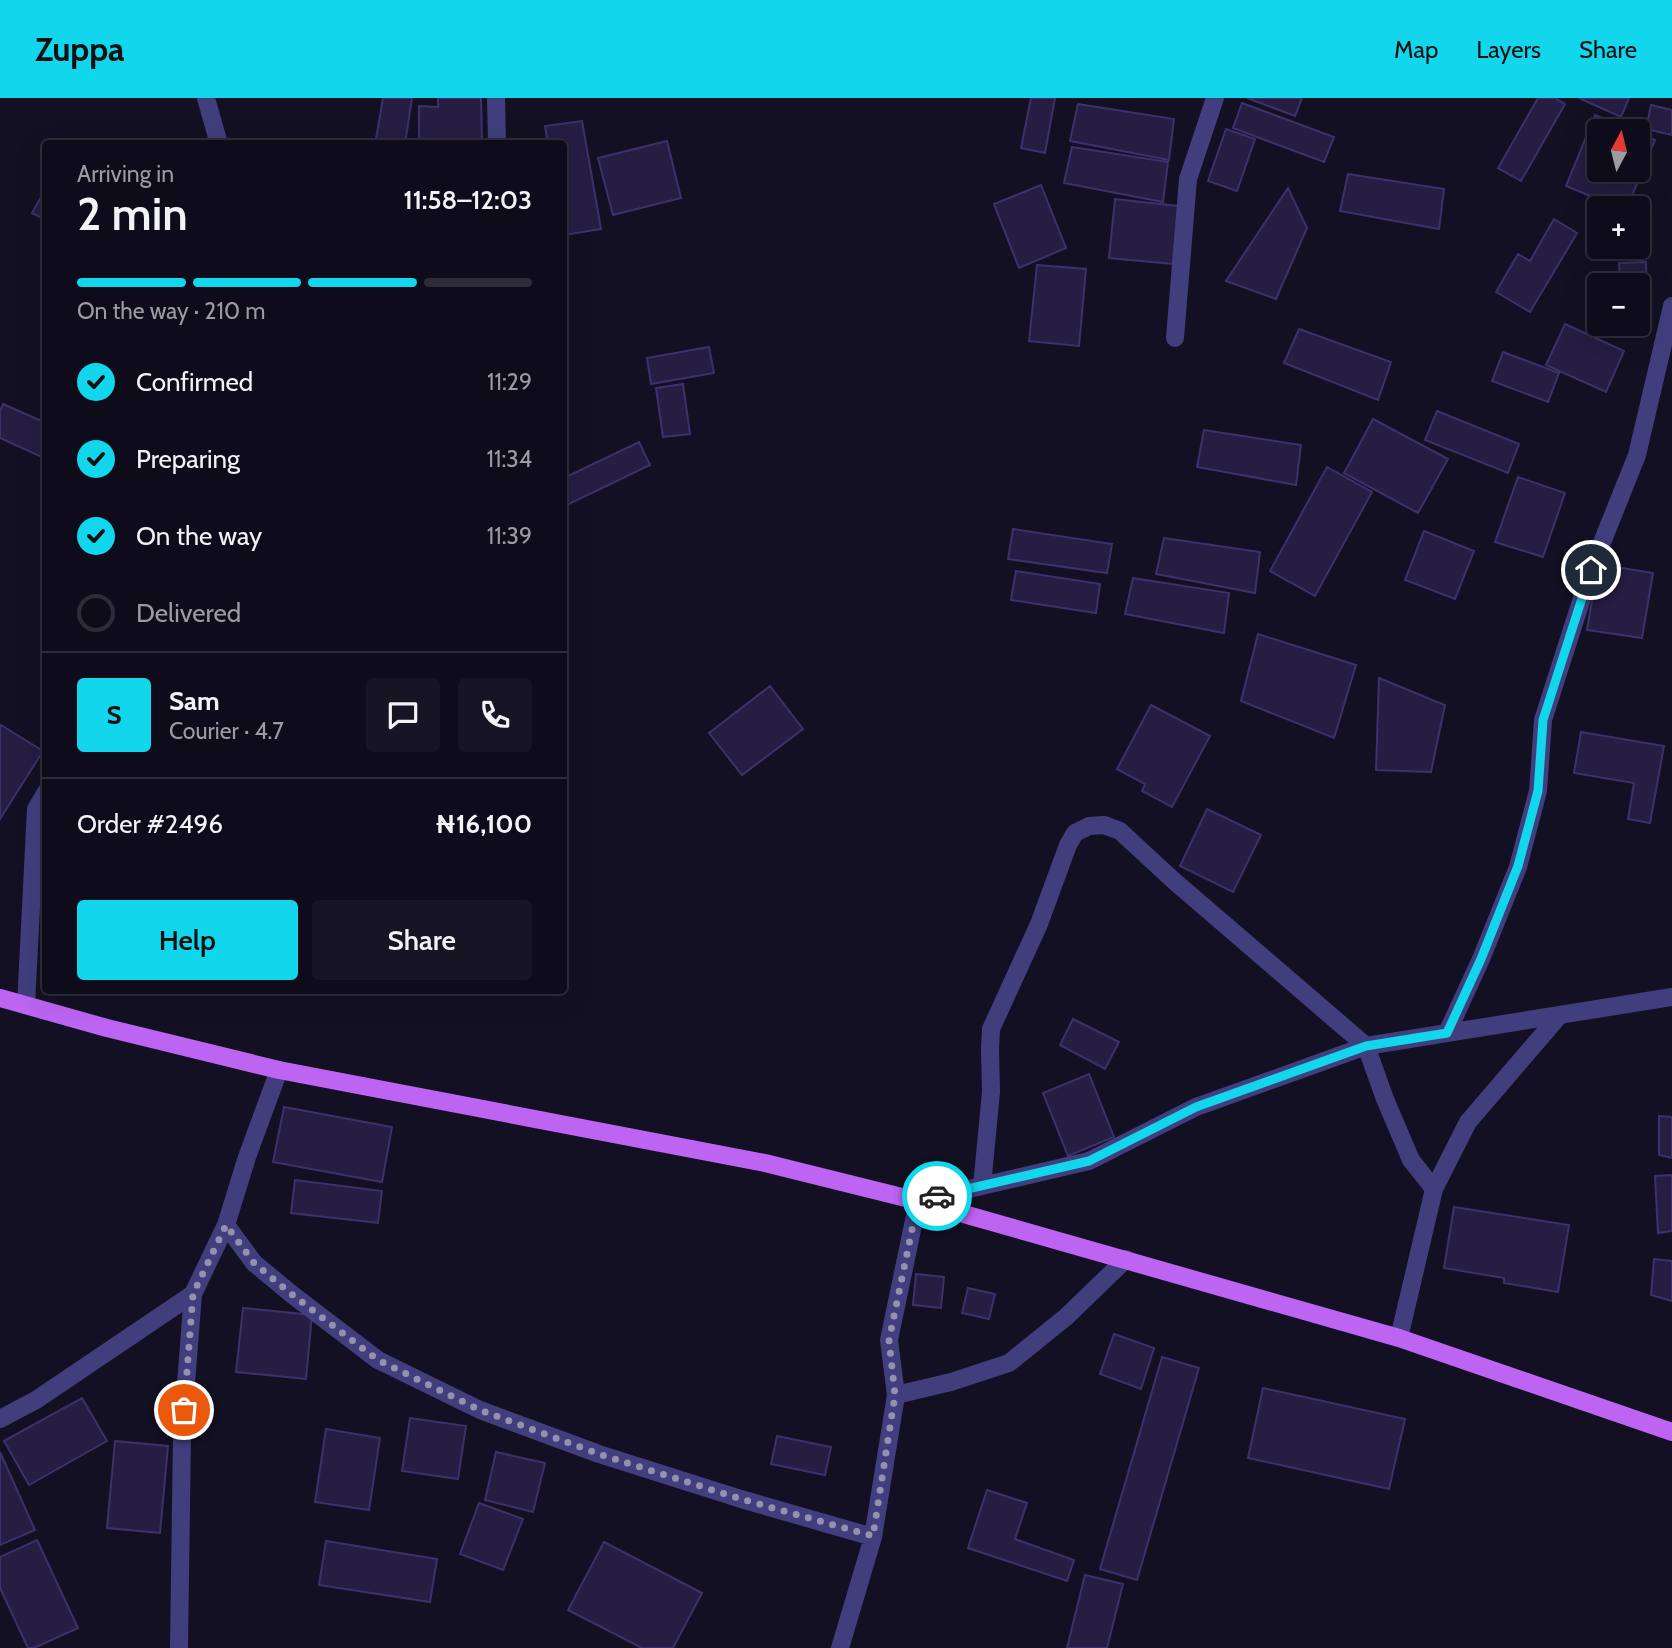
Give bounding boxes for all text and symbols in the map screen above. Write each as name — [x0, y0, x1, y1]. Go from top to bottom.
text: Zuppa — [35, 29, 125, 69]
text: Map — [1394, 35, 1438, 64]
text: Layers — [1476, 35, 1541, 64]
text: Share — [1579, 35, 1637, 64]
north arrow — [1587, 119, 1650, 182]
map controls — [1587, 119, 1650, 336]
text: Arriving in — [77, 160, 174, 188]
text: 11:58–12:03 — [403, 184, 532, 216]
text: 2 min — [77, 186, 188, 242]
button: + — [1587, 196, 1650, 259]
button: − — [1587, 273, 1650, 336]
text: On the way · 210 m — [77, 297, 265, 325]
icon: check — [77, 363, 115, 401]
text: Confirmed — [136, 366, 253, 398]
text: 11:29 — [487, 368, 532, 396]
icon: check — [77, 440, 115, 478]
text: Preparing — [136, 443, 240, 475]
text: 11:34 — [486, 445, 532, 473]
icon: check — [77, 517, 115, 555]
text: On the way — [136, 520, 262, 552]
text: 11:39 — [487, 522, 532, 550]
pin — [1561, 540, 1621, 600]
icon: home — [1572, 551, 1610, 589]
text: Delivered — [136, 597, 241, 629]
button: chat — [366, 678, 440, 752]
button: phone — [458, 678, 532, 752]
text: Sam — [169, 685, 220, 717]
text: S — [106, 699, 122, 731]
text: Courier · 4.7 — [169, 717, 284, 745]
text: Order #2496 — [77, 808, 223, 840]
text: ₦16,100 — [435, 808, 532, 840]
button: Help — [77, 900, 298, 980]
button: Share — [312, 900, 532, 980]
courier — [902, 1161, 972, 1231]
icon: car — [918, 1177, 956, 1215]
pin — [154, 1380, 214, 1440]
icon: bag — [165, 1391, 203, 1429]

